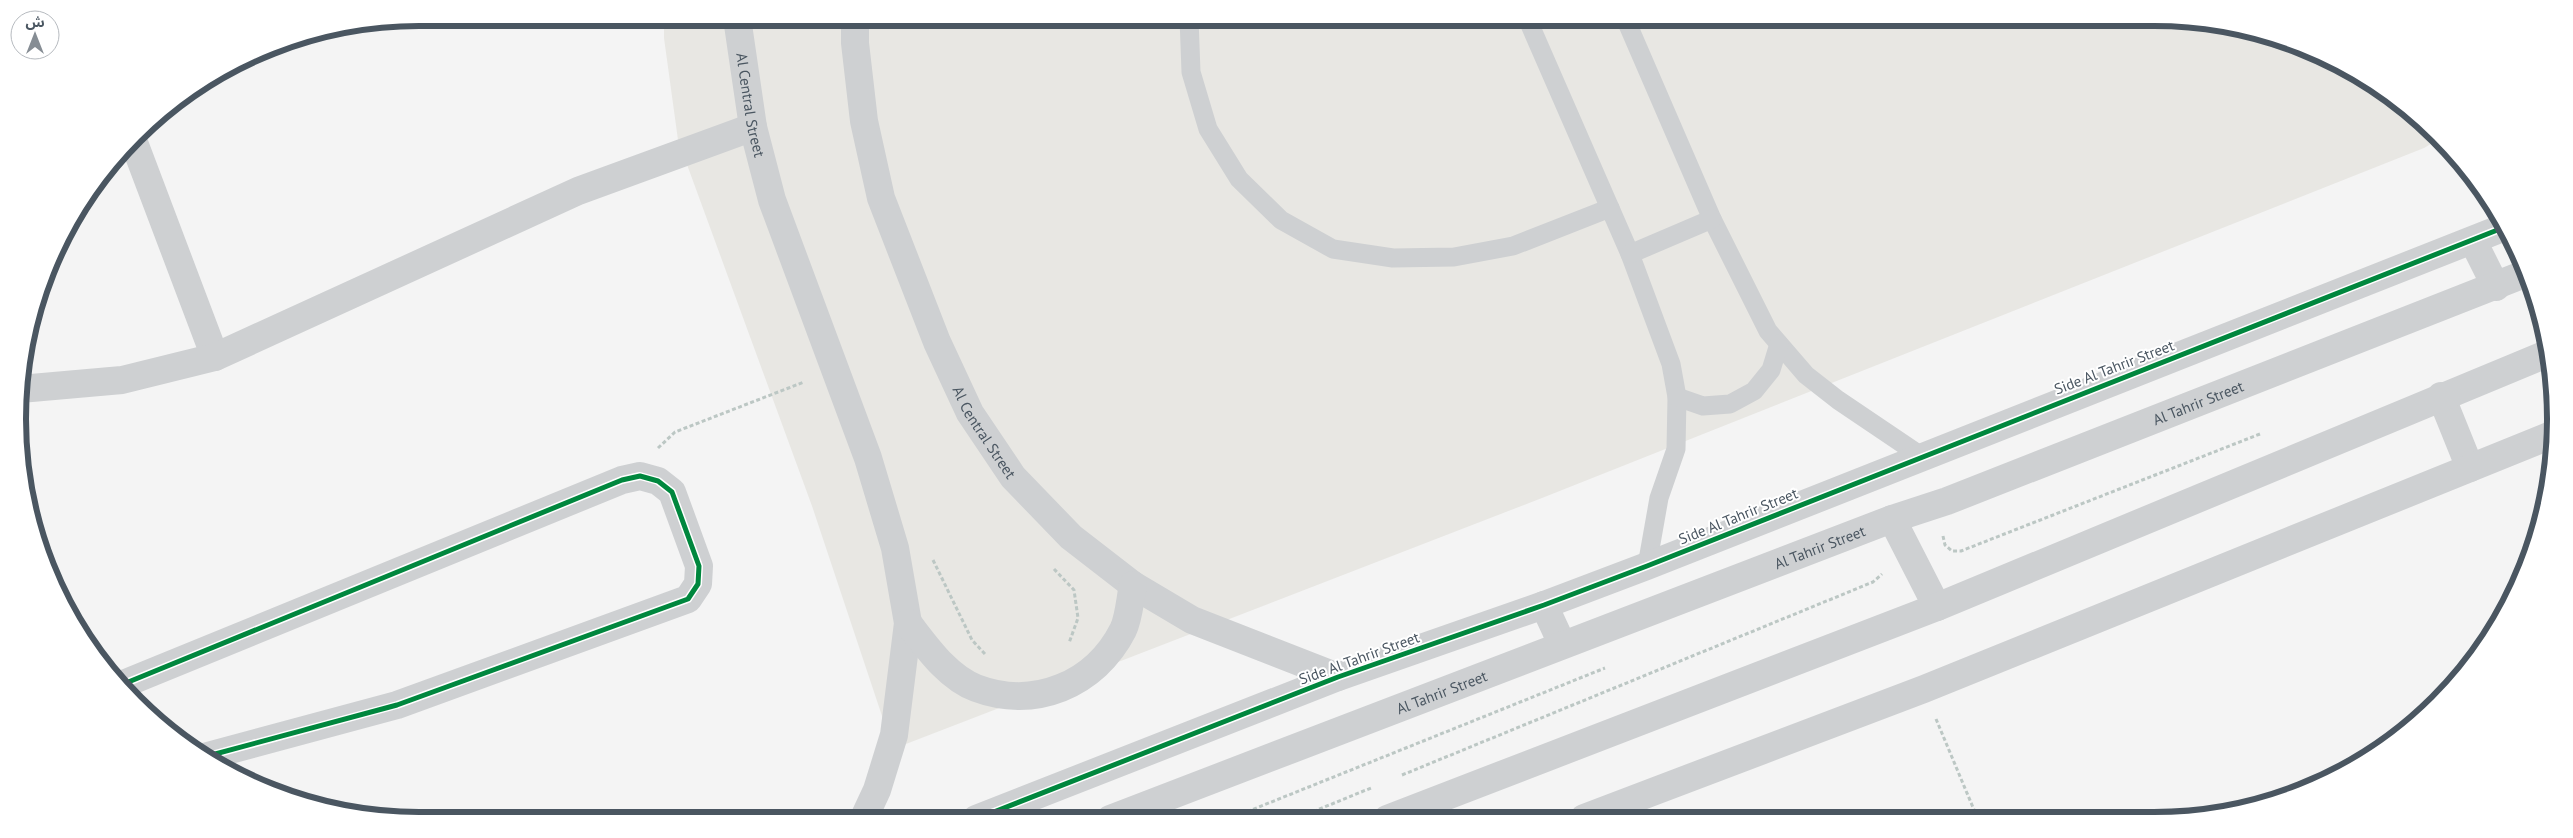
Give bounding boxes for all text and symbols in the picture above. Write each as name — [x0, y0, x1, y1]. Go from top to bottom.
north arrow — [10, 10, 60, 60]
text: ش — [25, 13, 45, 31]
street label: Al Central Street — [733, 51, 770, 159]
street label: Side Al Tahrir Street — [2051, 335, 2177, 399]
street label: Al Tahrir Street — [2150, 376, 2246, 429]
street label: Al Central Street — [949, 383, 1021, 482]
street label: Side Al Tahrir Street — [1676, 483, 1800, 549]
street label: Al Tahrir Street — [1771, 521, 1868, 573]
street label: Side Al Tahrir Street — [1296, 627, 1422, 689]
street label: Al Tahrir Street — [1393, 666, 1490, 718]

